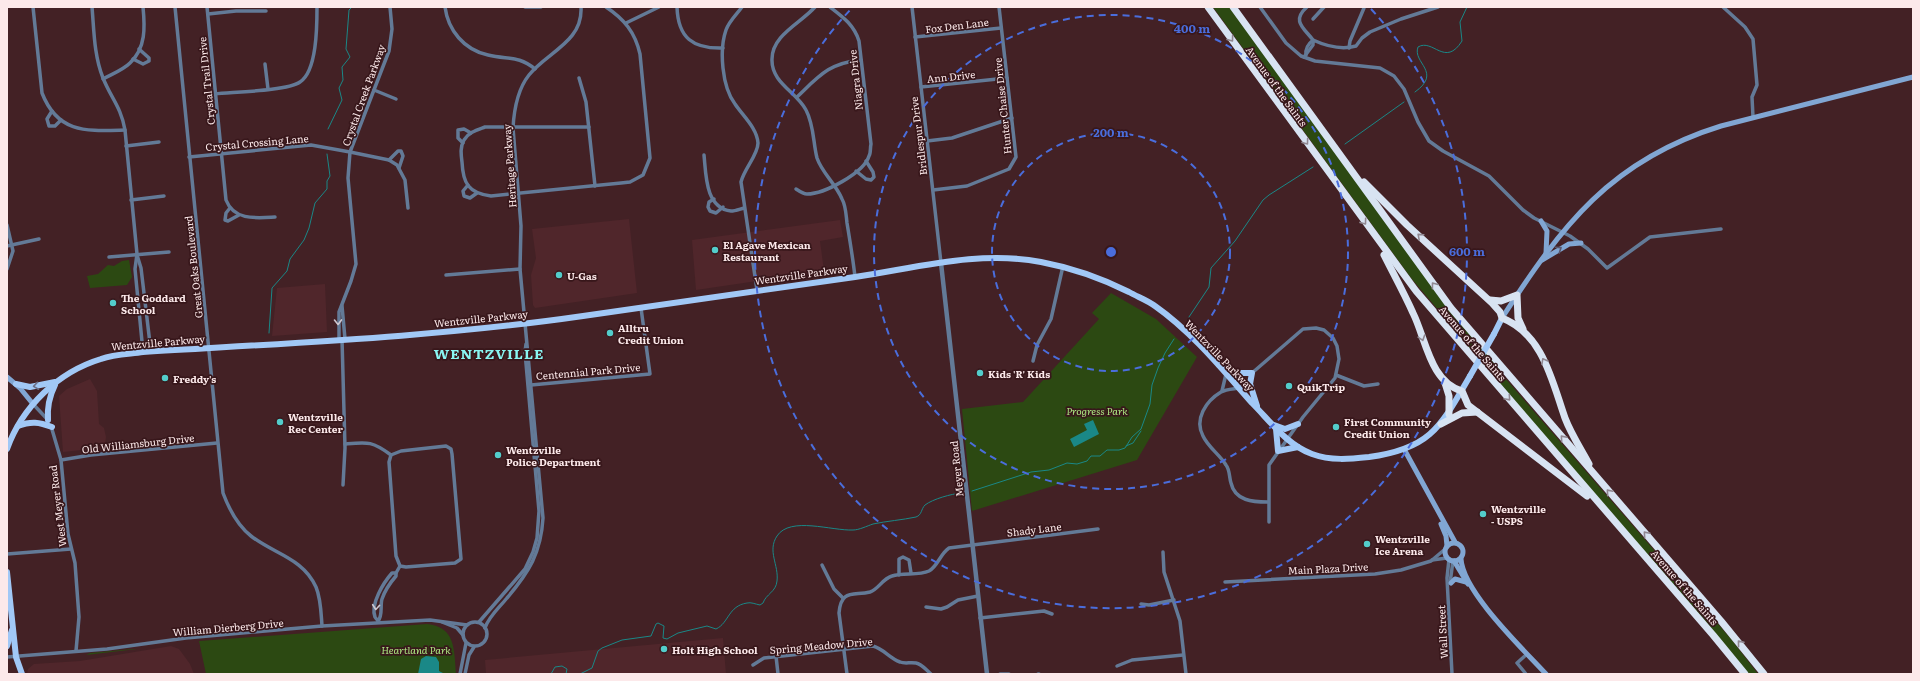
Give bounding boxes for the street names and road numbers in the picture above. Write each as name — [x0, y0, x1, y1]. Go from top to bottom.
street label: Fox Den Lane — [924, 14, 990, 36]
street label: Crystal Trail Drive — [194, 36, 218, 126]
street label: Crystal Creek Parkway — [338, 42, 388, 148]
street label: Avenue of the Saints — [1243, 43, 1312, 130]
street label: Niagra Drive — [844, 49, 866, 111]
street label: Hunter Chaise Drive — [989, 57, 1015, 155]
street label: Ann Drive — [926, 66, 976, 86]
street label: Bridlespur Drive — [906, 96, 930, 176]
street label: Heritage Parkway — [499, 123, 519, 208]
street label: Crystal Crossing Lane — [205, 130, 309, 154]
street label: Great Oaks Boulevard — [180, 215, 206, 319]
street label: Wentzville Parkway — [753, 260, 849, 288]
street label: Avenue of the Saints — [1436, 302, 1510, 384]
street label: Wentzville Parkway — [433, 306, 529, 330]
street label: Wentzville Parkway — [1182, 316, 1258, 394]
street label: Wentzville Parkway — [110, 330, 206, 354]
street label: Centennial Park Drive — [535, 359, 641, 383]
street label: Old Williamsburg Drive — [81, 430, 195, 456]
street label: Meyer Road — [946, 440, 966, 498]
street label: West Meyer Road — [45, 464, 69, 548]
street label: Shady Lane — [1006, 518, 1062, 540]
street label: Avenue of the Saints — [1648, 546, 1722, 628]
street label: Main Plaza Drive — [1287, 558, 1369, 578]
street label: Wall Street — [1433, 605, 1451, 659]
street label: William Dierberg Drive — [172, 615, 284, 639]
street label: Spring Meadow Drive — [769, 633, 873, 657]

